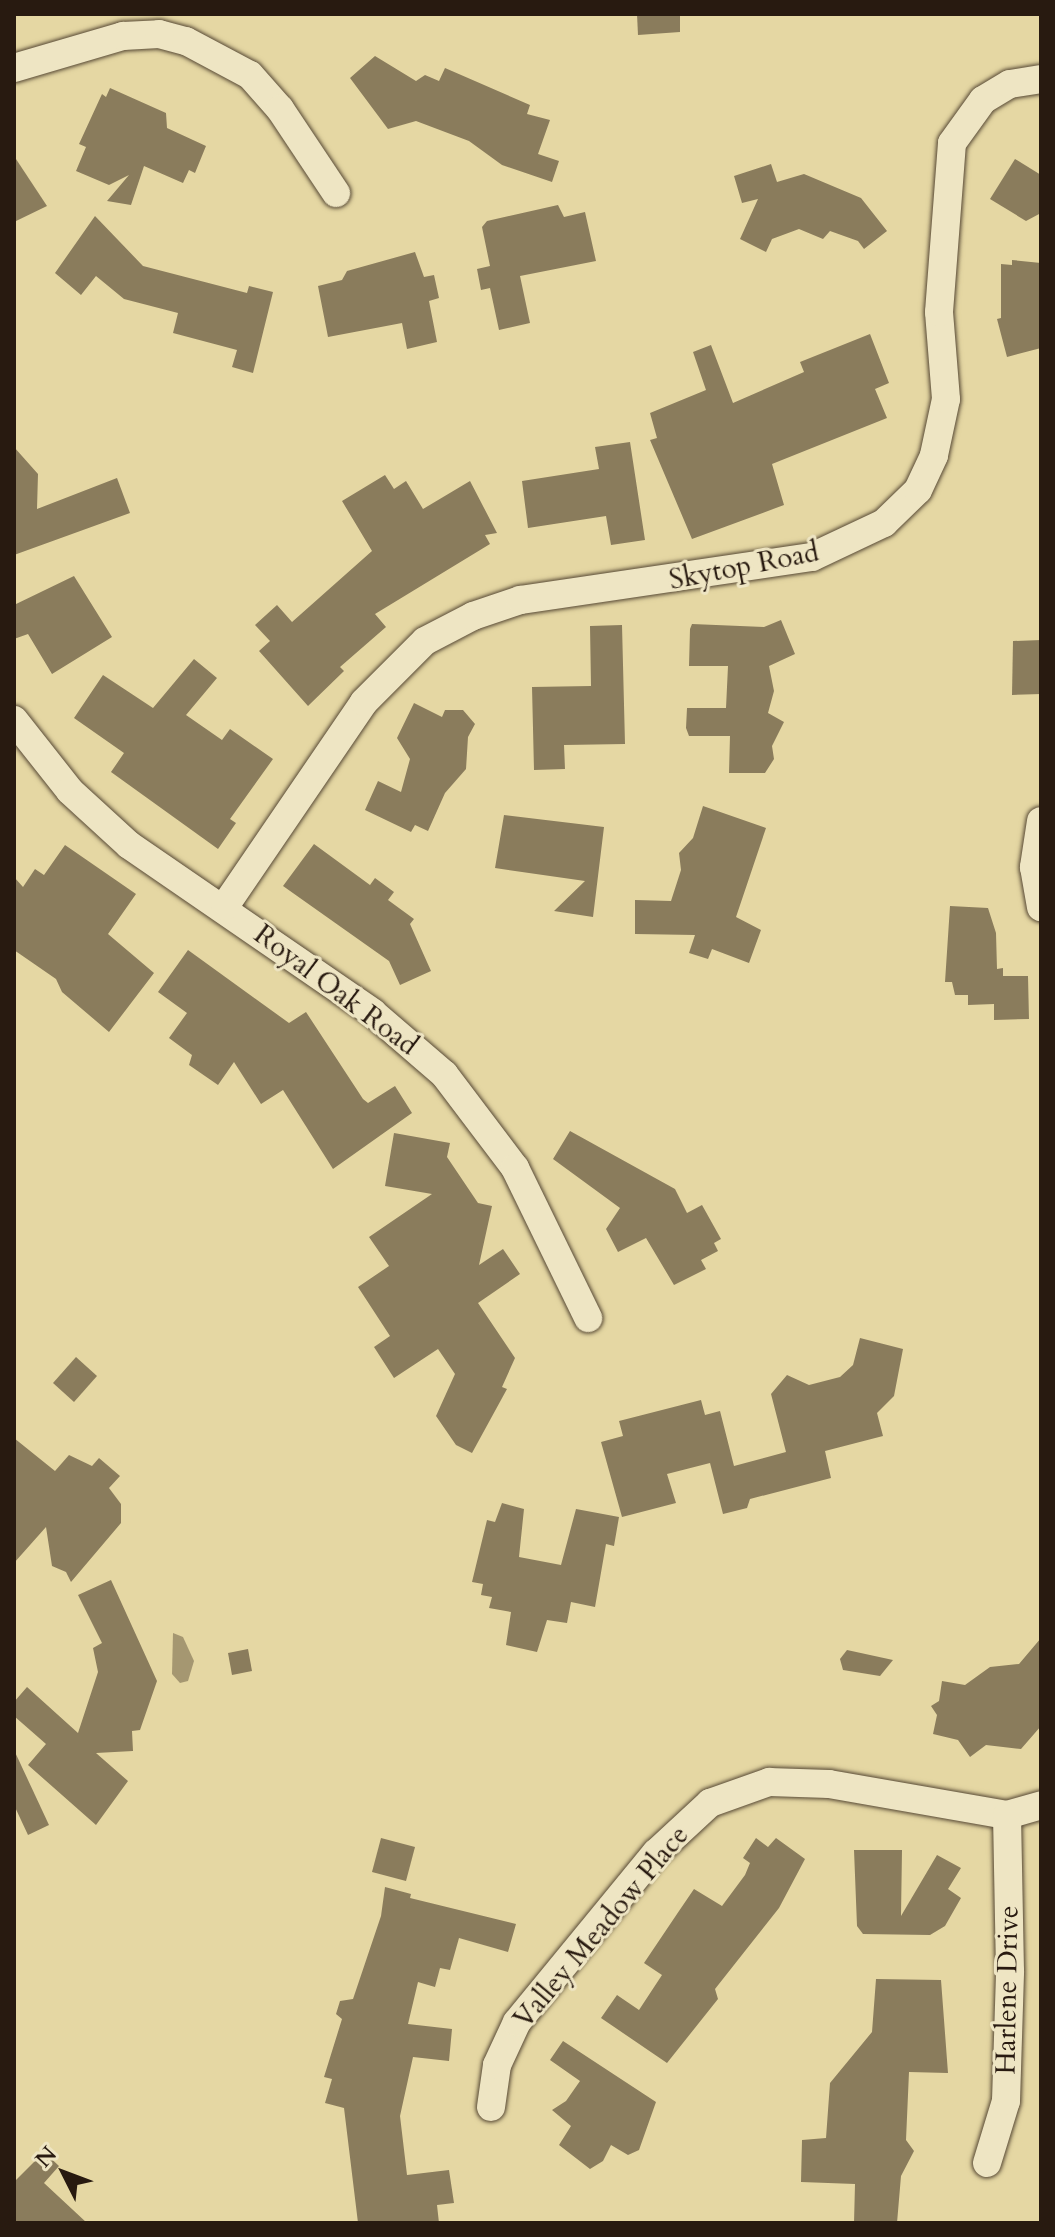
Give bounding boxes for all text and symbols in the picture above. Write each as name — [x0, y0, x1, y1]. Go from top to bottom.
street label: Skytop Road — [666, 535, 822, 597]
street label: Royal Oak Road — [247, 917, 425, 1063]
street label: Valley Meadow Place — [506, 1819, 696, 2035]
street label: Harlene Drive — [989, 1905, 1025, 2075]
north arrow — [24, 2133, 104, 2213]
text: N — [29, 2140, 64, 2174]

